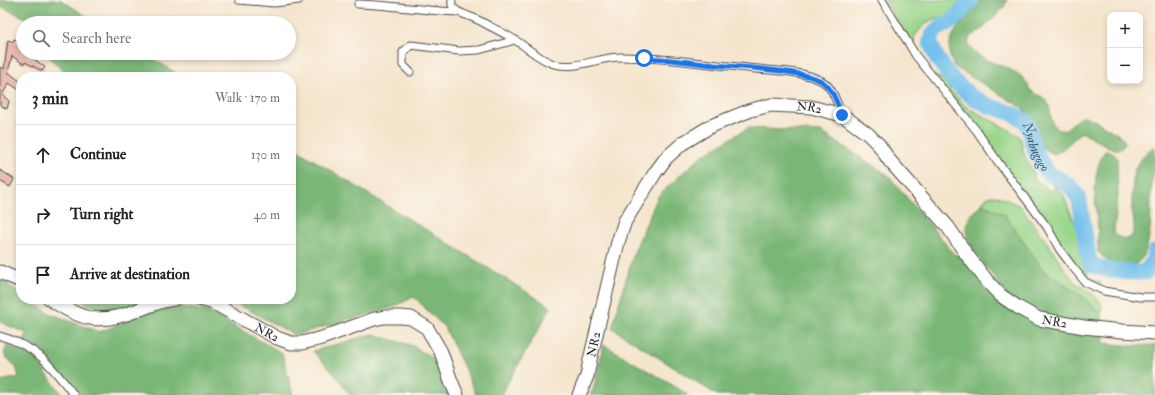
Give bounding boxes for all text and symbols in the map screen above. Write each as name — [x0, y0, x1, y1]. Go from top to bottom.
map controls — [1107, 12, 1143, 84]
button: + — [1107, 12, 1143, 48]
search box — [16, 16, 296, 60]
icon: search — [30, 27, 52, 49]
text: Search here — [62, 29, 131, 48]
button: − — [1107, 48, 1143, 84]
route start — [635, 49, 653, 67]
text: 3 min — [32, 88, 69, 109]
text: Walk · 170 m — [215, 90, 280, 106]
street label: NR2 — [796, 99, 824, 117]
route end — [833, 106, 851, 124]
water label: Nyabugogo — [1019, 118, 1053, 176]
icon: ahead — [32, 144, 54, 166]
text: Continue — [70, 145, 126, 164]
text: 130 m — [251, 147, 280, 163]
icon: right — [32, 204, 54, 226]
text: Turn right — [70, 205, 133, 224]
text: 40 m — [254, 207, 280, 223]
icon: arrive — [32, 264, 54, 286]
text: Arrive at destination — [70, 265, 190, 284]
street label: NR2 — [1041, 312, 1068, 331]
street label: NR2 — [252, 320, 282, 345]
street label: NR2 — [583, 330, 604, 358]

